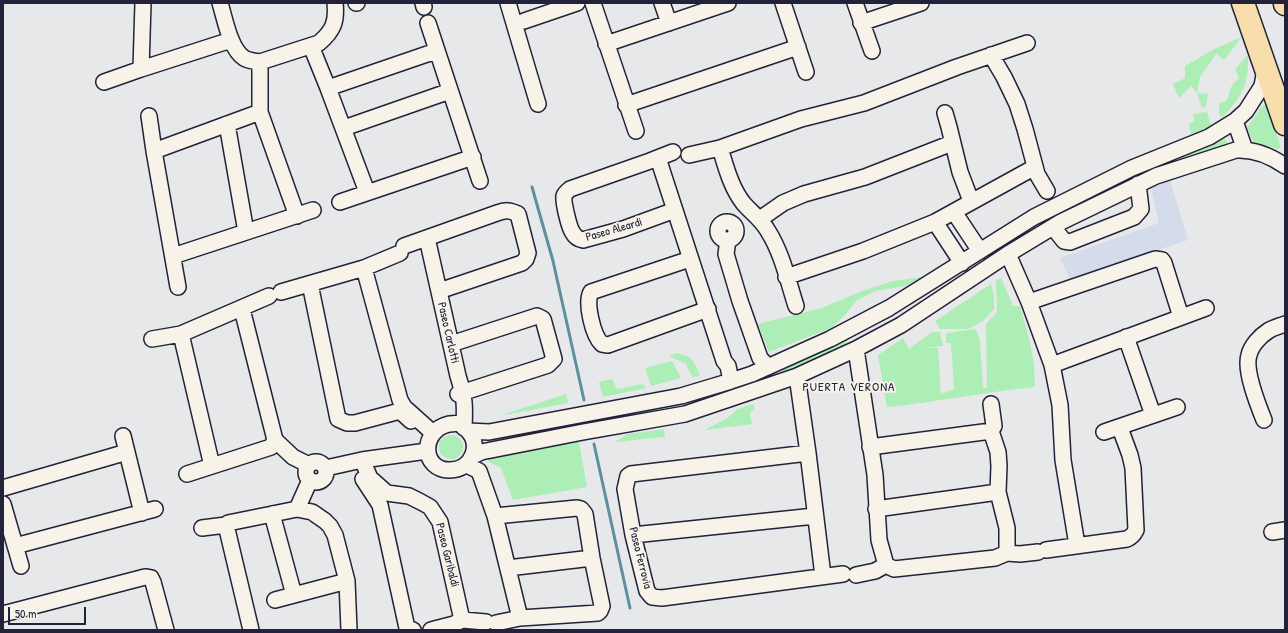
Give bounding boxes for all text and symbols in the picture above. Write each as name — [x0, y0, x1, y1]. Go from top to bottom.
street label: Paseo Aleardi — [584, 215, 644, 245]
street label: Paseo Carlotti — [434, 301, 462, 365]
district label: PUERTA VERONA — [803, 380, 895, 396]
street label: Paseo Garibaldi — [432, 522, 462, 588]
street label: Paseo Ferrovia — [625, 526, 655, 590]
scale bar — [10, 599, 88, 625]
text: 50 m — [15, 605, 36, 622]

